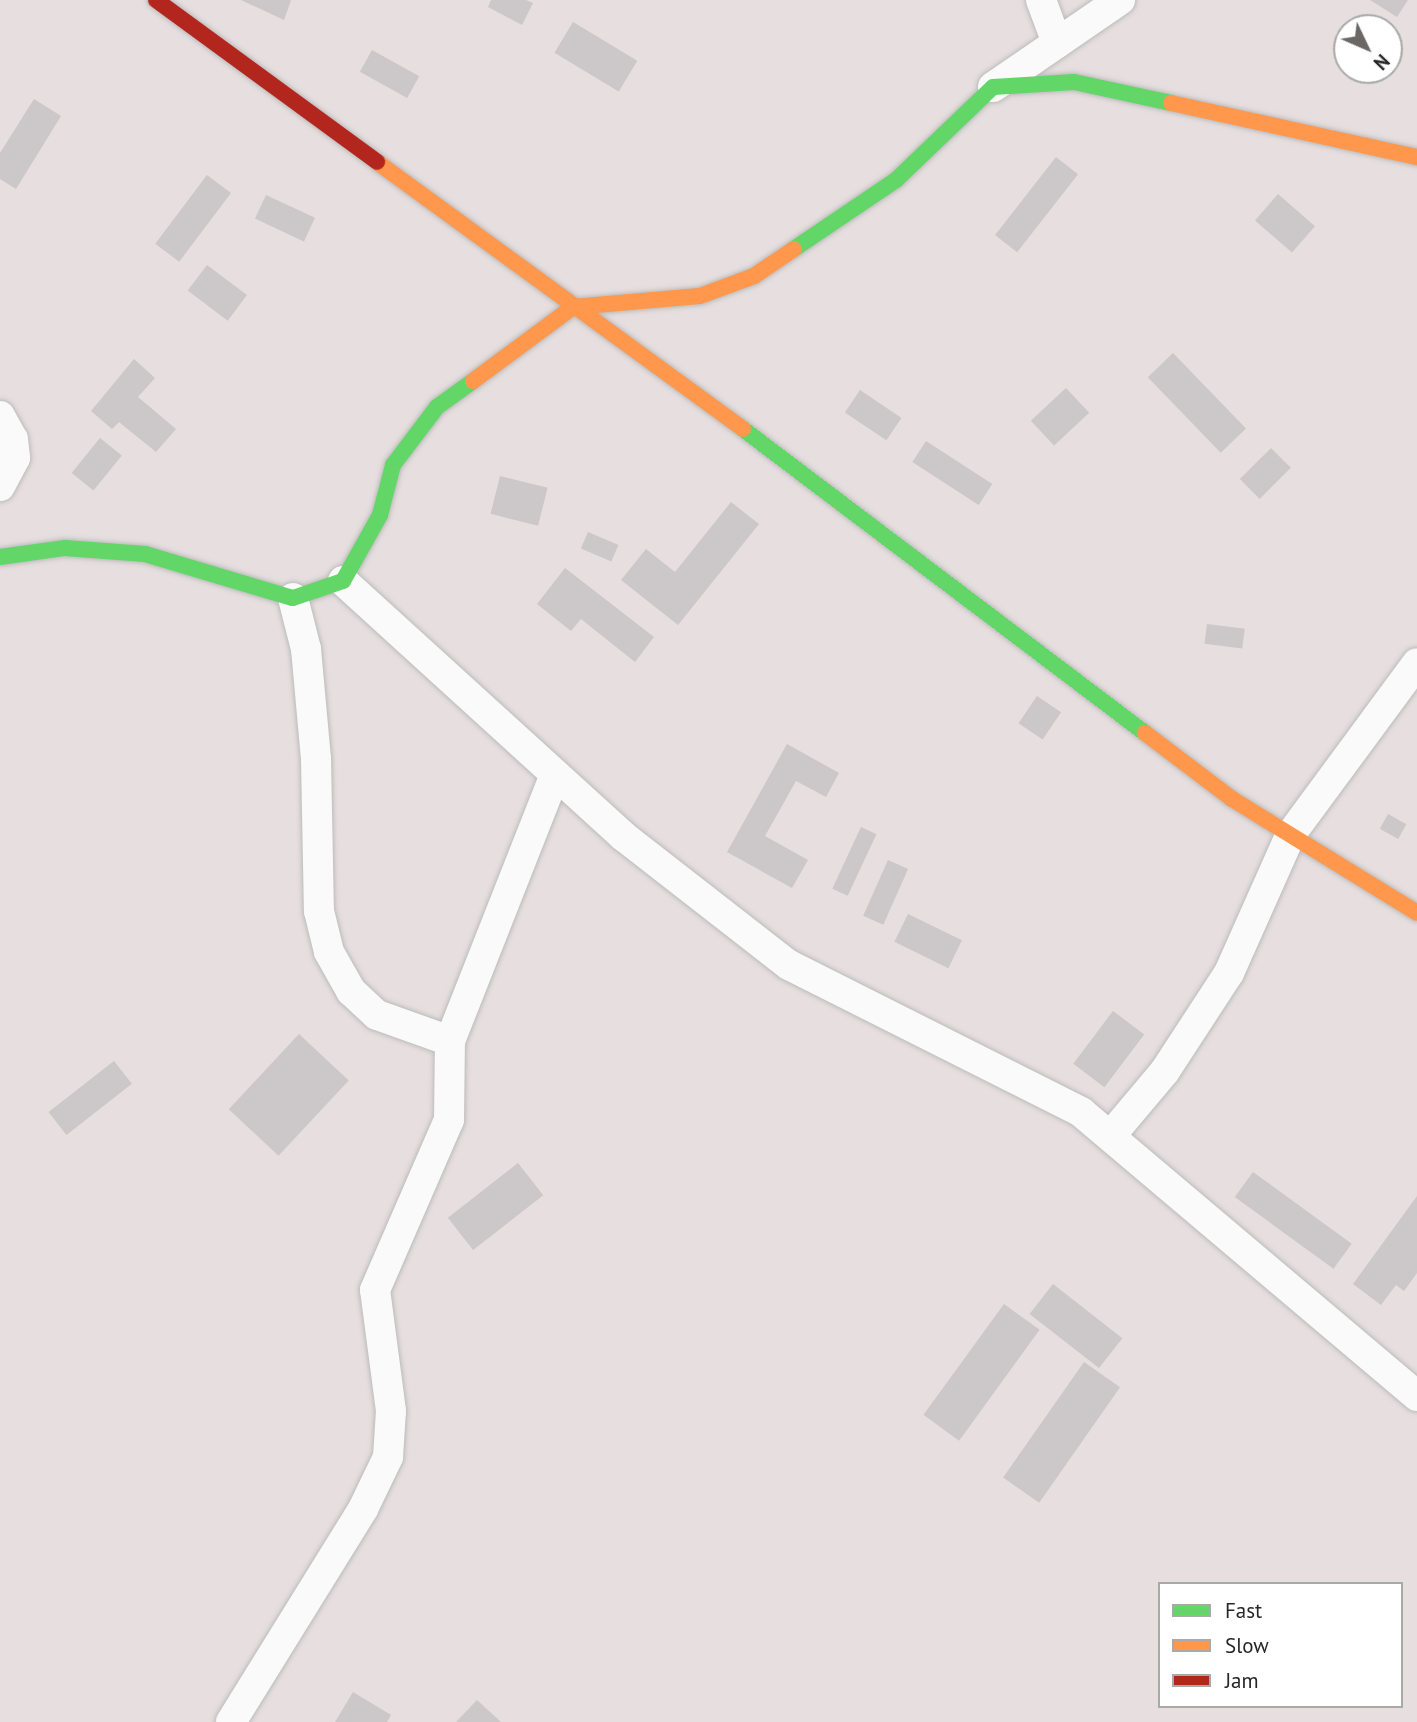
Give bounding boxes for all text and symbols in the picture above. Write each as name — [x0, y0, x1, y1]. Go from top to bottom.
north arrow — [1333, 14, 1403, 84]
text: N — [1369, 49, 1395, 75]
legend — [1158, 1582, 1403, 1708]
text: Fast — [1225, 1597, 1262, 1624]
text: Slow — [1225, 1632, 1269, 1659]
text: Jam — [1225, 1667, 1259, 1694]

